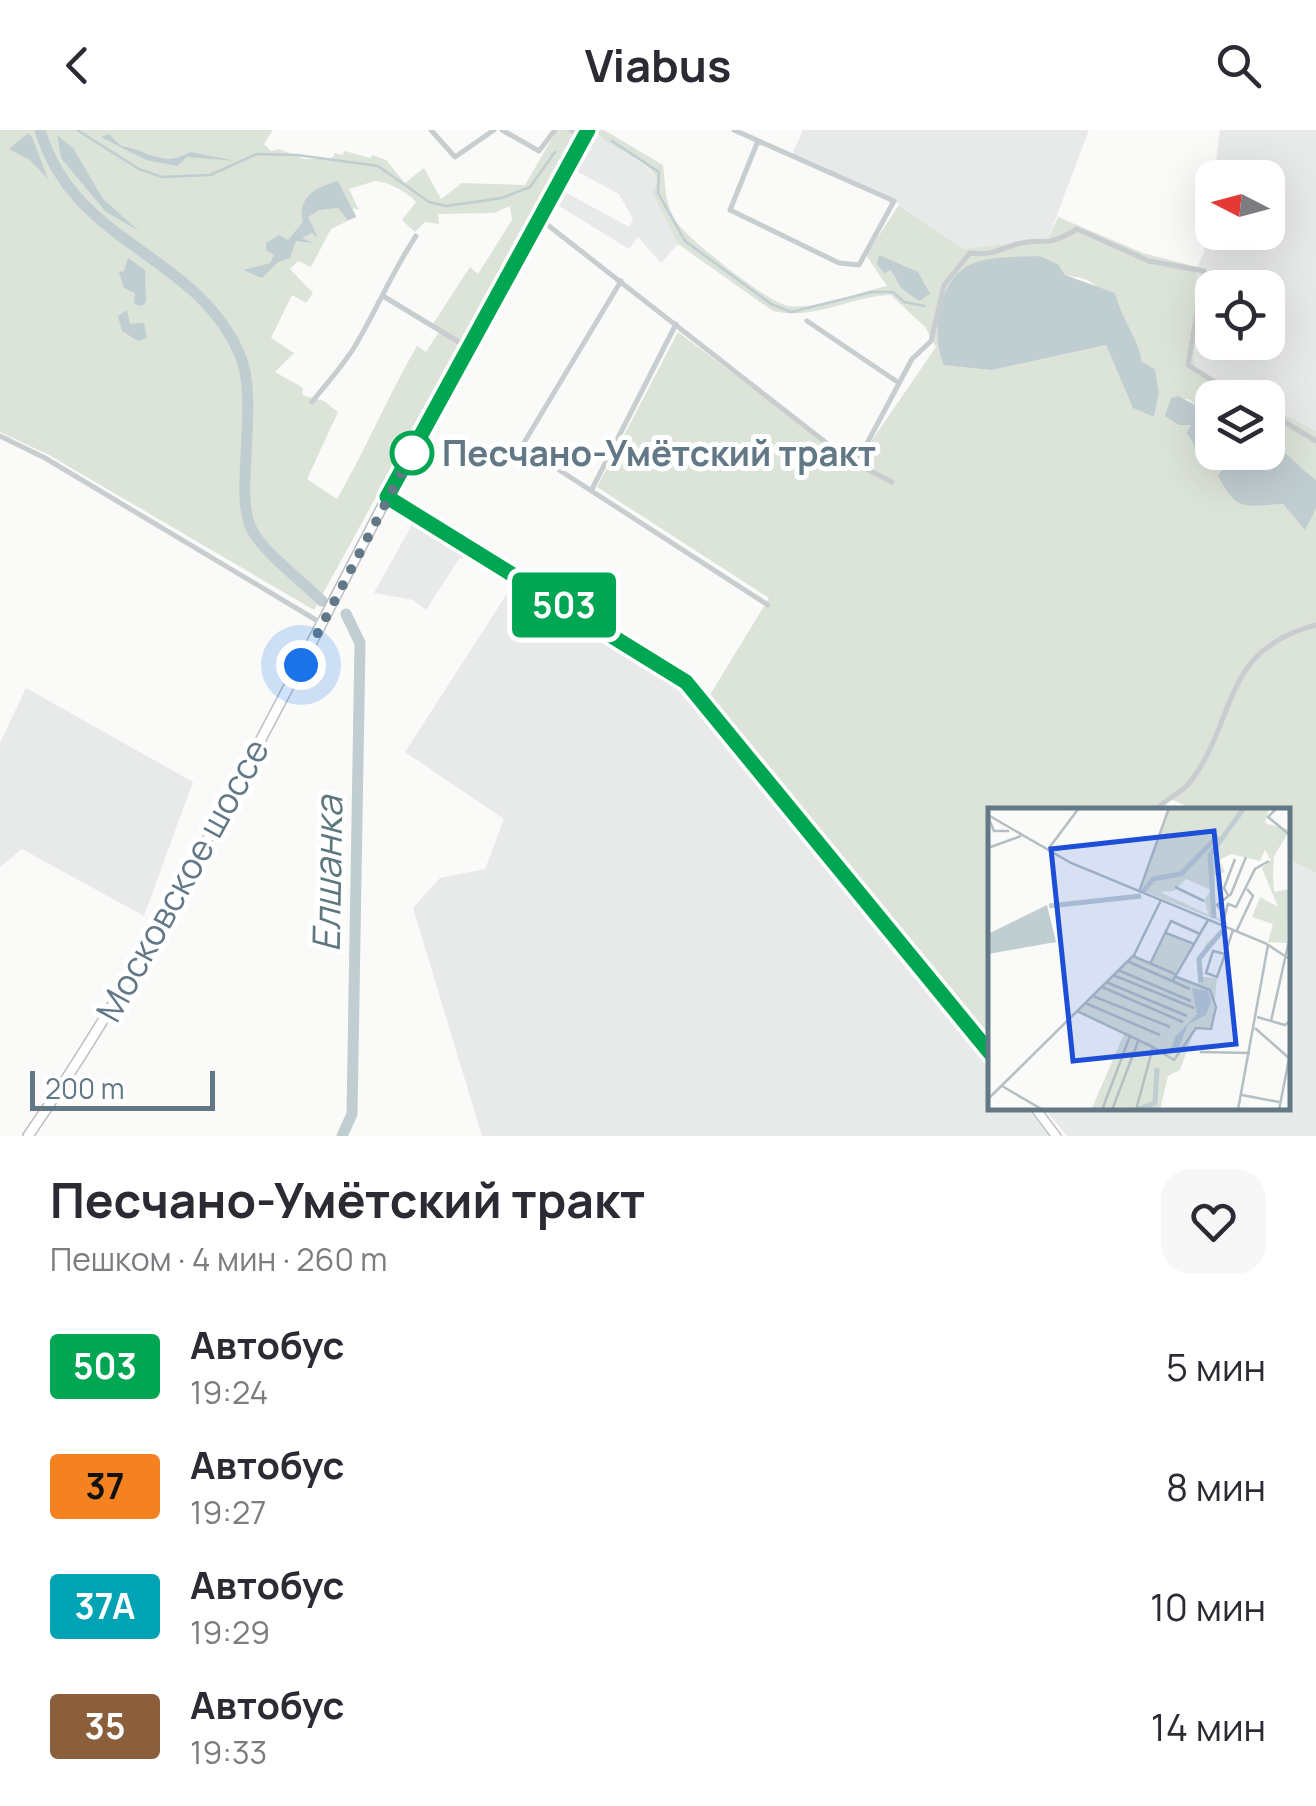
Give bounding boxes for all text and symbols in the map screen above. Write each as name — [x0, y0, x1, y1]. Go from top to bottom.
text: Viabus — [585, 34, 731, 96]
icon: back — [50, 38, 105, 93]
icon: search — [1211, 38, 1266, 93]
north arrow — [1195, 160, 1285, 250]
map controls — [1195, 160, 1285, 470]
button: locate — [1195, 270, 1285, 360]
button: layers — [1195, 380, 1285, 470]
place label: Песчано-Умётский тракт — [442, 429, 876, 477]
marker: Песчано-Умётский тракт — [391, 432, 433, 474]
line badge: 503 — [506, 572, 622, 638]
text: 503 — [532, 581, 596, 629]
your location — [276, 640, 326, 690]
street label: Московское шоссе — [84, 730, 280, 1030]
water label: Елшанка — [299, 794, 353, 952]
inset map — [988, 808, 1291, 1111]
scale bar — [30, 1066, 215, 1110]
text: 200 m — [45, 1069, 124, 1107]
text: Песчано-Умётский тракт — [50, 1167, 645, 1232]
button: heart — [1161, 1169, 1266, 1274]
text: Пешком · 4 мин · 260 m — [50, 1237, 387, 1281]
text: Автобус — [190, 1318, 344, 1370]
text: 5 мин — [1166, 1340, 1266, 1392]
text: 503 — [73, 1342, 137, 1390]
text: 19:24 — [190, 1370, 268, 1414]
text: Автобус — [190, 1438, 344, 1490]
text: 8 мин — [1166, 1460, 1266, 1512]
text: 37 — [85, 1462, 125, 1510]
text: 19:27 — [190, 1490, 266, 1534]
text: Автобус — [190, 1558, 344, 1610]
text: 10 мин — [1150, 1580, 1266, 1632]
text: 37А — [74, 1582, 136, 1630]
text: 19:29 — [190, 1610, 270, 1654]
text: Автобус — [190, 1678, 344, 1730]
text: 14 мин — [1151, 1700, 1266, 1752]
text: 35 — [85, 1702, 125, 1750]
text: 19:33 — [190, 1730, 267, 1774]

